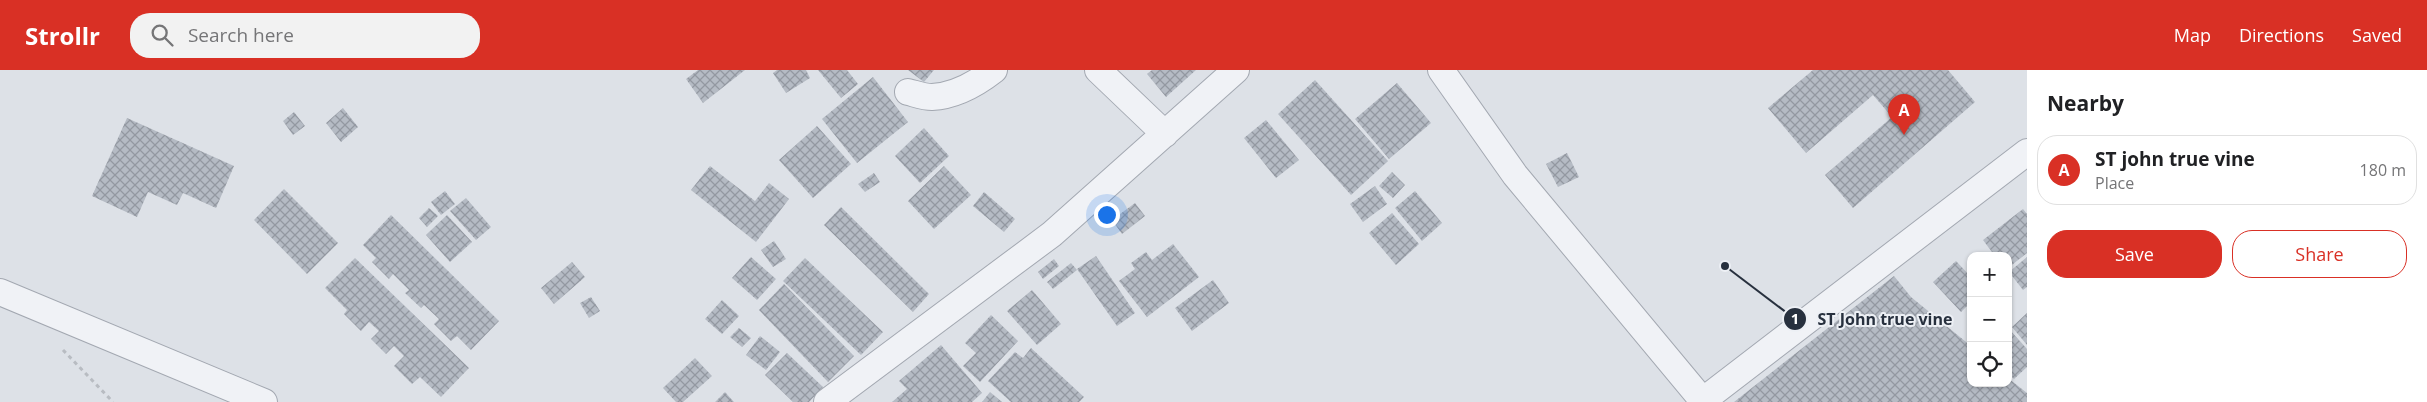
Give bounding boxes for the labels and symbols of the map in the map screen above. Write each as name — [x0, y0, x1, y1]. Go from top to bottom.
pin: A — [1888, 94, 1920, 135]
your location — [1094, 202, 1120, 228]
callout: ST John true vine — [1783, 304, 1963, 335]
text: 1 — [1791, 308, 1799, 328]
text: ST John true vine — [1818, 308, 1952, 330]

